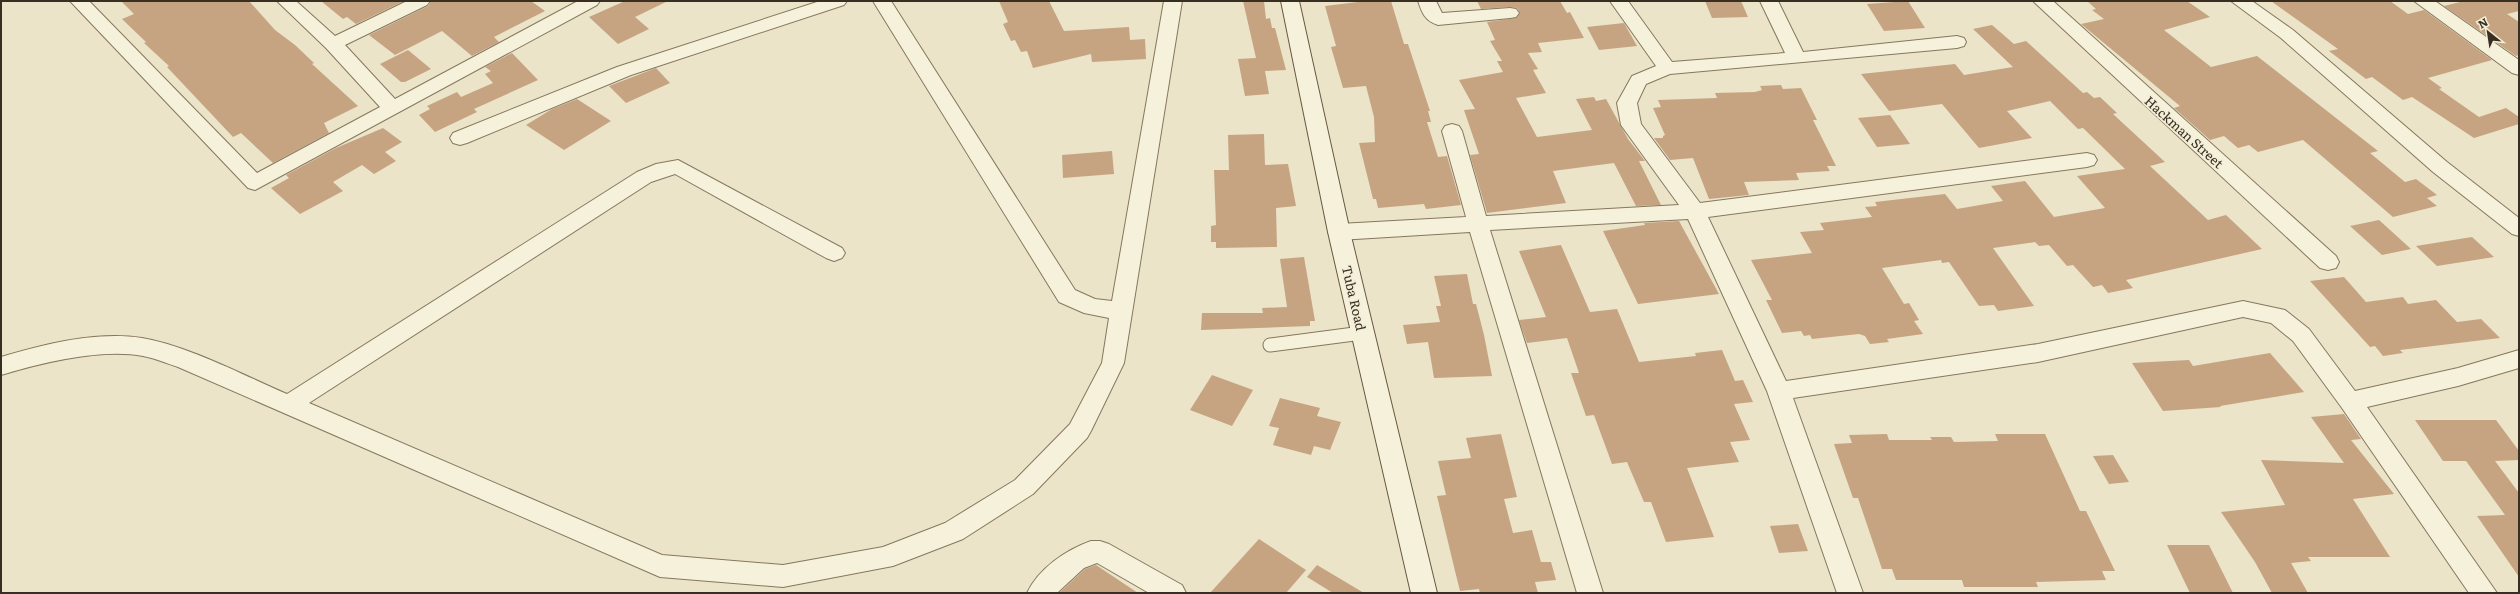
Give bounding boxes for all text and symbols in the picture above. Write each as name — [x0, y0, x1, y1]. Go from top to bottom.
north arrow — [2468, 12, 2508, 52]
text: N — [2475, 13, 2490, 32]
street label: Hackman Street — [2141, 91, 2228, 173]
street label: Tuba Road — [1338, 263, 1371, 332]

